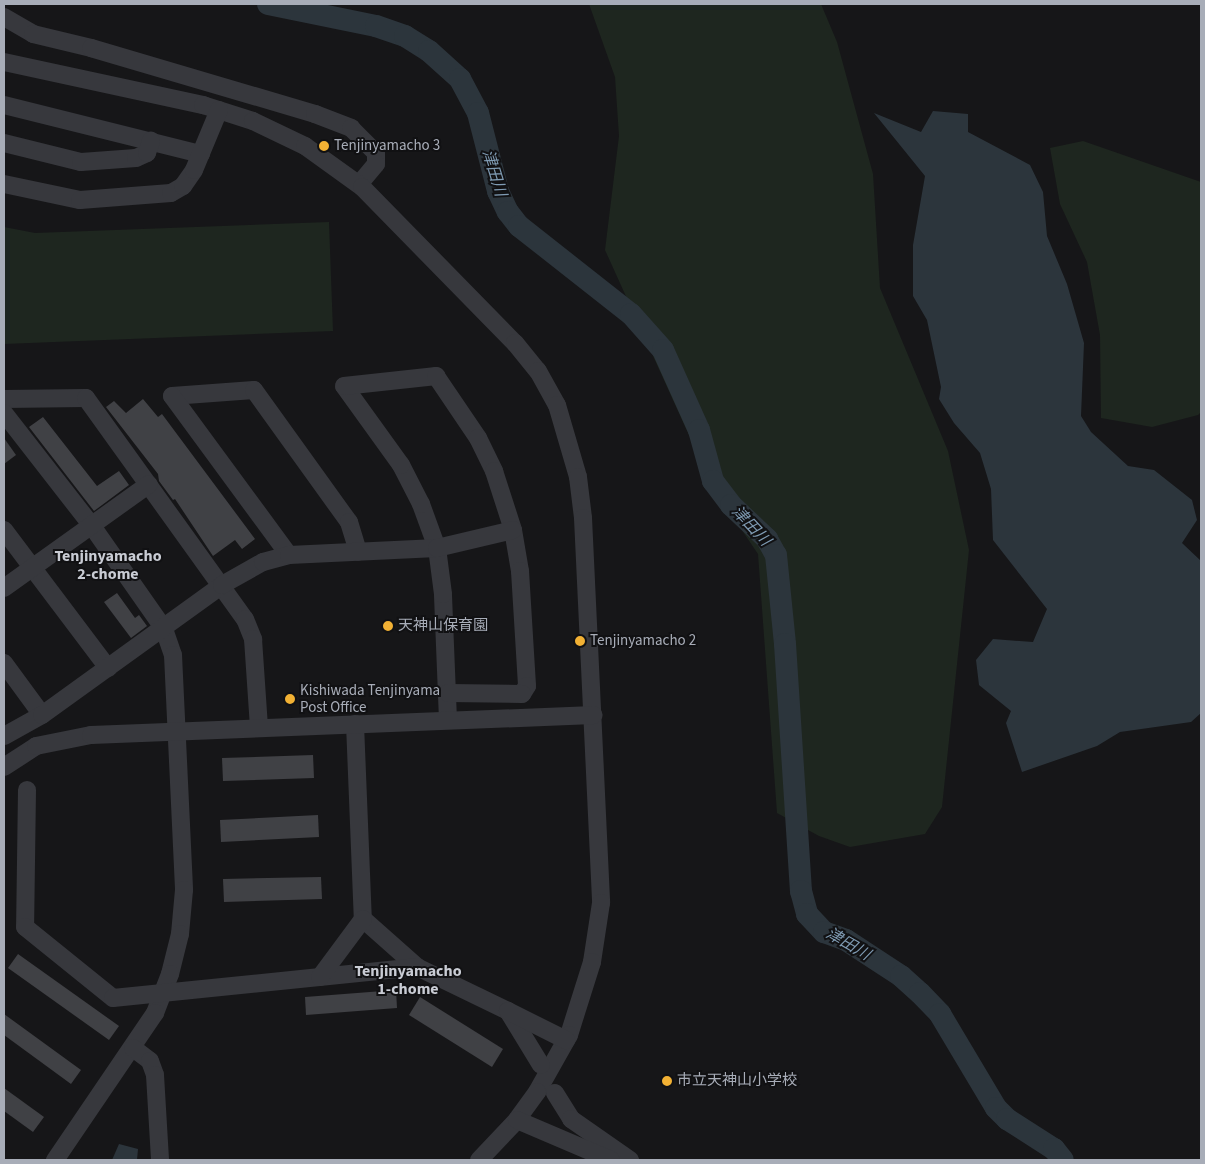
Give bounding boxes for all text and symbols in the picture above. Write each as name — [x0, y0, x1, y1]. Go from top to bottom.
place label: Tenjinyamacho 3 — [334, 137, 440, 155]
marker: Tenjinyamacho 3 — [318, 140, 330, 152]
water label: 津田川 — [478, 147, 510, 199]
water label: 津田川 — [728, 502, 774, 550]
district label: Tenjinyamacho 2-chome — [54, 546, 162, 584]
place label: 天神山保育園 — [398, 617, 488, 635]
marker: 天神山保育園 — [382, 620, 394, 632]
place label: Tenjinyamacho 2 — [590, 632, 696, 650]
marker: Tenjinyamacho 2 — [574, 635, 586, 647]
place label: Kishiwada Tenjinyama Post Office — [300, 681, 440, 716]
marker: Kishiwada Tenjinyama Post Office — [284, 693, 296, 705]
water label: 津田川 — [822, 924, 874, 964]
district label: Tenjinyamacho 1-chome — [354, 961, 462, 999]
place label: 市立天神山小学校 — [677, 1072, 797, 1090]
marker: 市立天神山小学校 — [661, 1075, 673, 1087]

